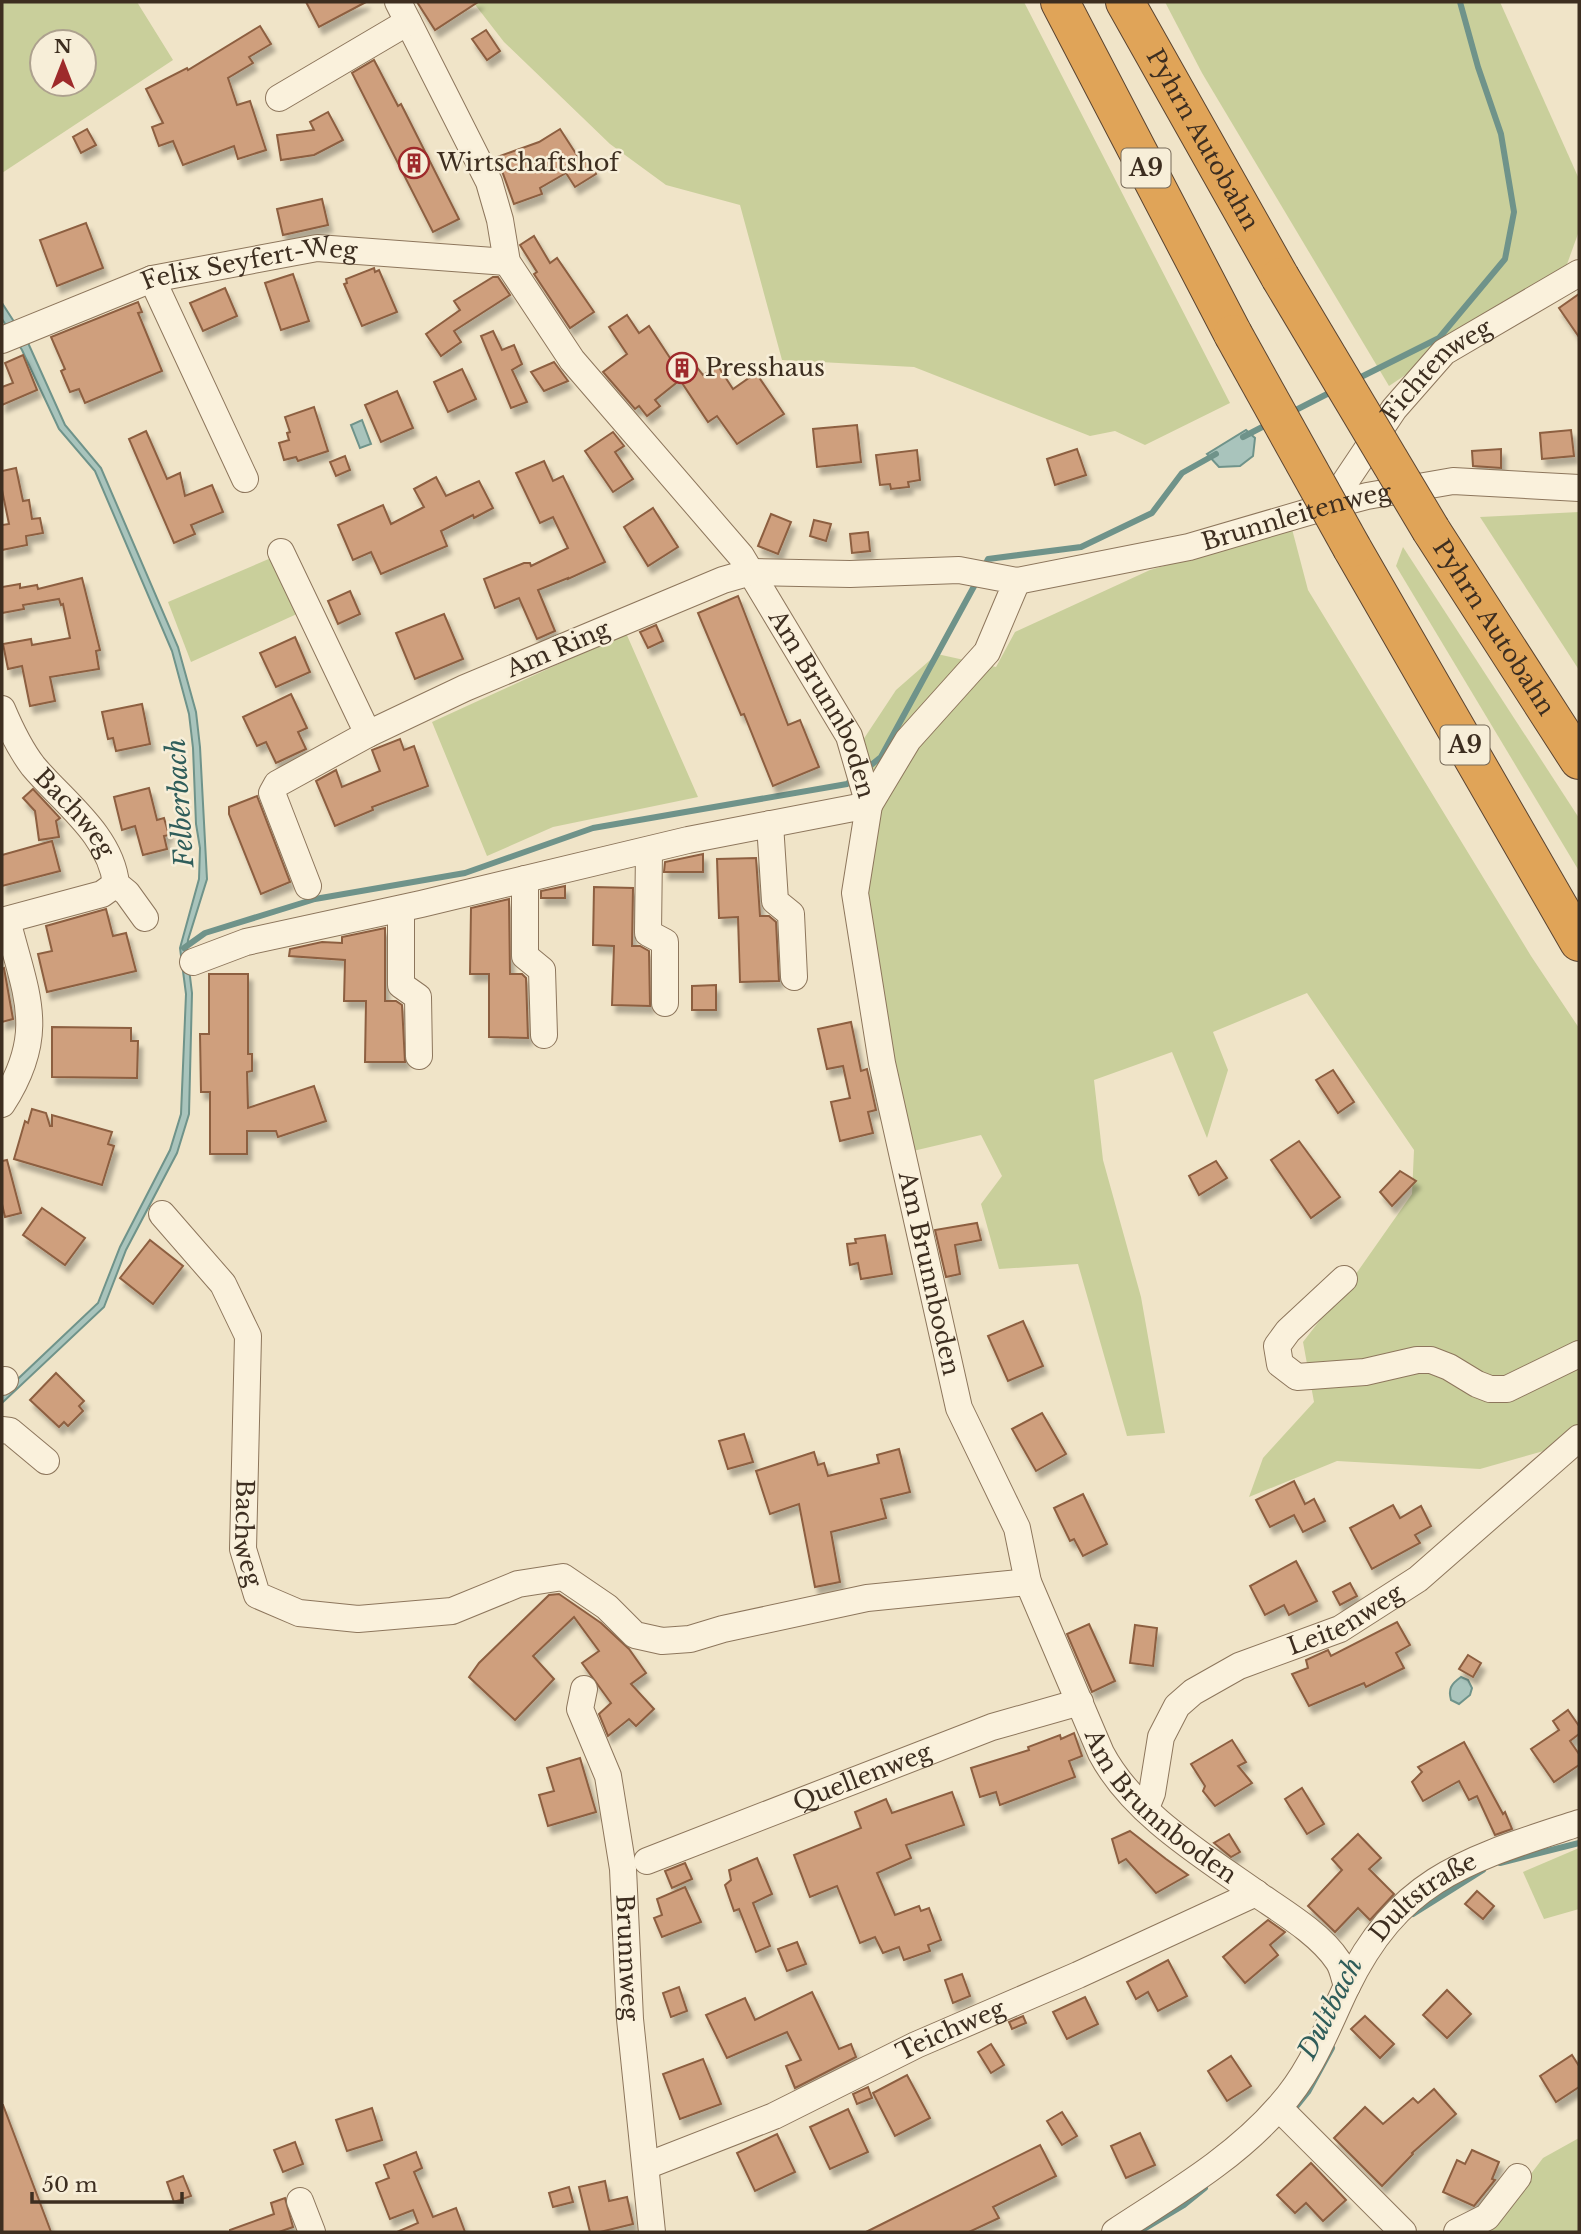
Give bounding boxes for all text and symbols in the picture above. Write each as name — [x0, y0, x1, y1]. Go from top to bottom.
north arrow — [28, 28, 98, 98]
text: N — [54, 35, 72, 58]
street label: Pyhrn Autobahn — [1140, 44, 1266, 235]
building icon: Wirtschaftshof — [397, 146, 431, 180]
place label: Wirtschaftshof — [436, 148, 622, 177]
road number: A9 — [1122, 148, 1170, 188]
street label: Felix Seyfert-Weg — [137, 230, 359, 296]
street label: Fichtenweg — [1375, 312, 1497, 427]
building icon: Presshaus — [665, 351, 699, 385]
place label: Presshaus — [705, 353, 825, 382]
street label: Brunnleitenweg — [1198, 477, 1394, 557]
street label: Pyhrn Autobahn — [1427, 534, 1561, 721]
street label: Am Brunnboden — [762, 604, 881, 801]
street label: Am Ring — [501, 614, 614, 684]
road number: A9 — [1440, 726, 1490, 764]
water label: Felberbach — [160, 738, 201, 869]
street label: Bachweg — [28, 762, 122, 863]
street label: Am Brunnboden — [892, 1168, 966, 1378]
street label: Bachweg — [227, 1479, 269, 1591]
street label: Leitenweg — [1283, 1577, 1409, 1661]
street label: Am Brunnboden — [1078, 1724, 1243, 1889]
street label: Quellenweg — [789, 1737, 936, 1817]
street label: Dultstraße — [1363, 1846, 1481, 1947]
street label: Brunnweg — [610, 1894, 645, 2022]
water label: Dultbach — [1290, 1952, 1369, 2065]
street label: Teichweg — [891, 1993, 1010, 2067]
scale bar — [32, 2160, 182, 2204]
text: 50 m — [42, 2172, 98, 2198]

